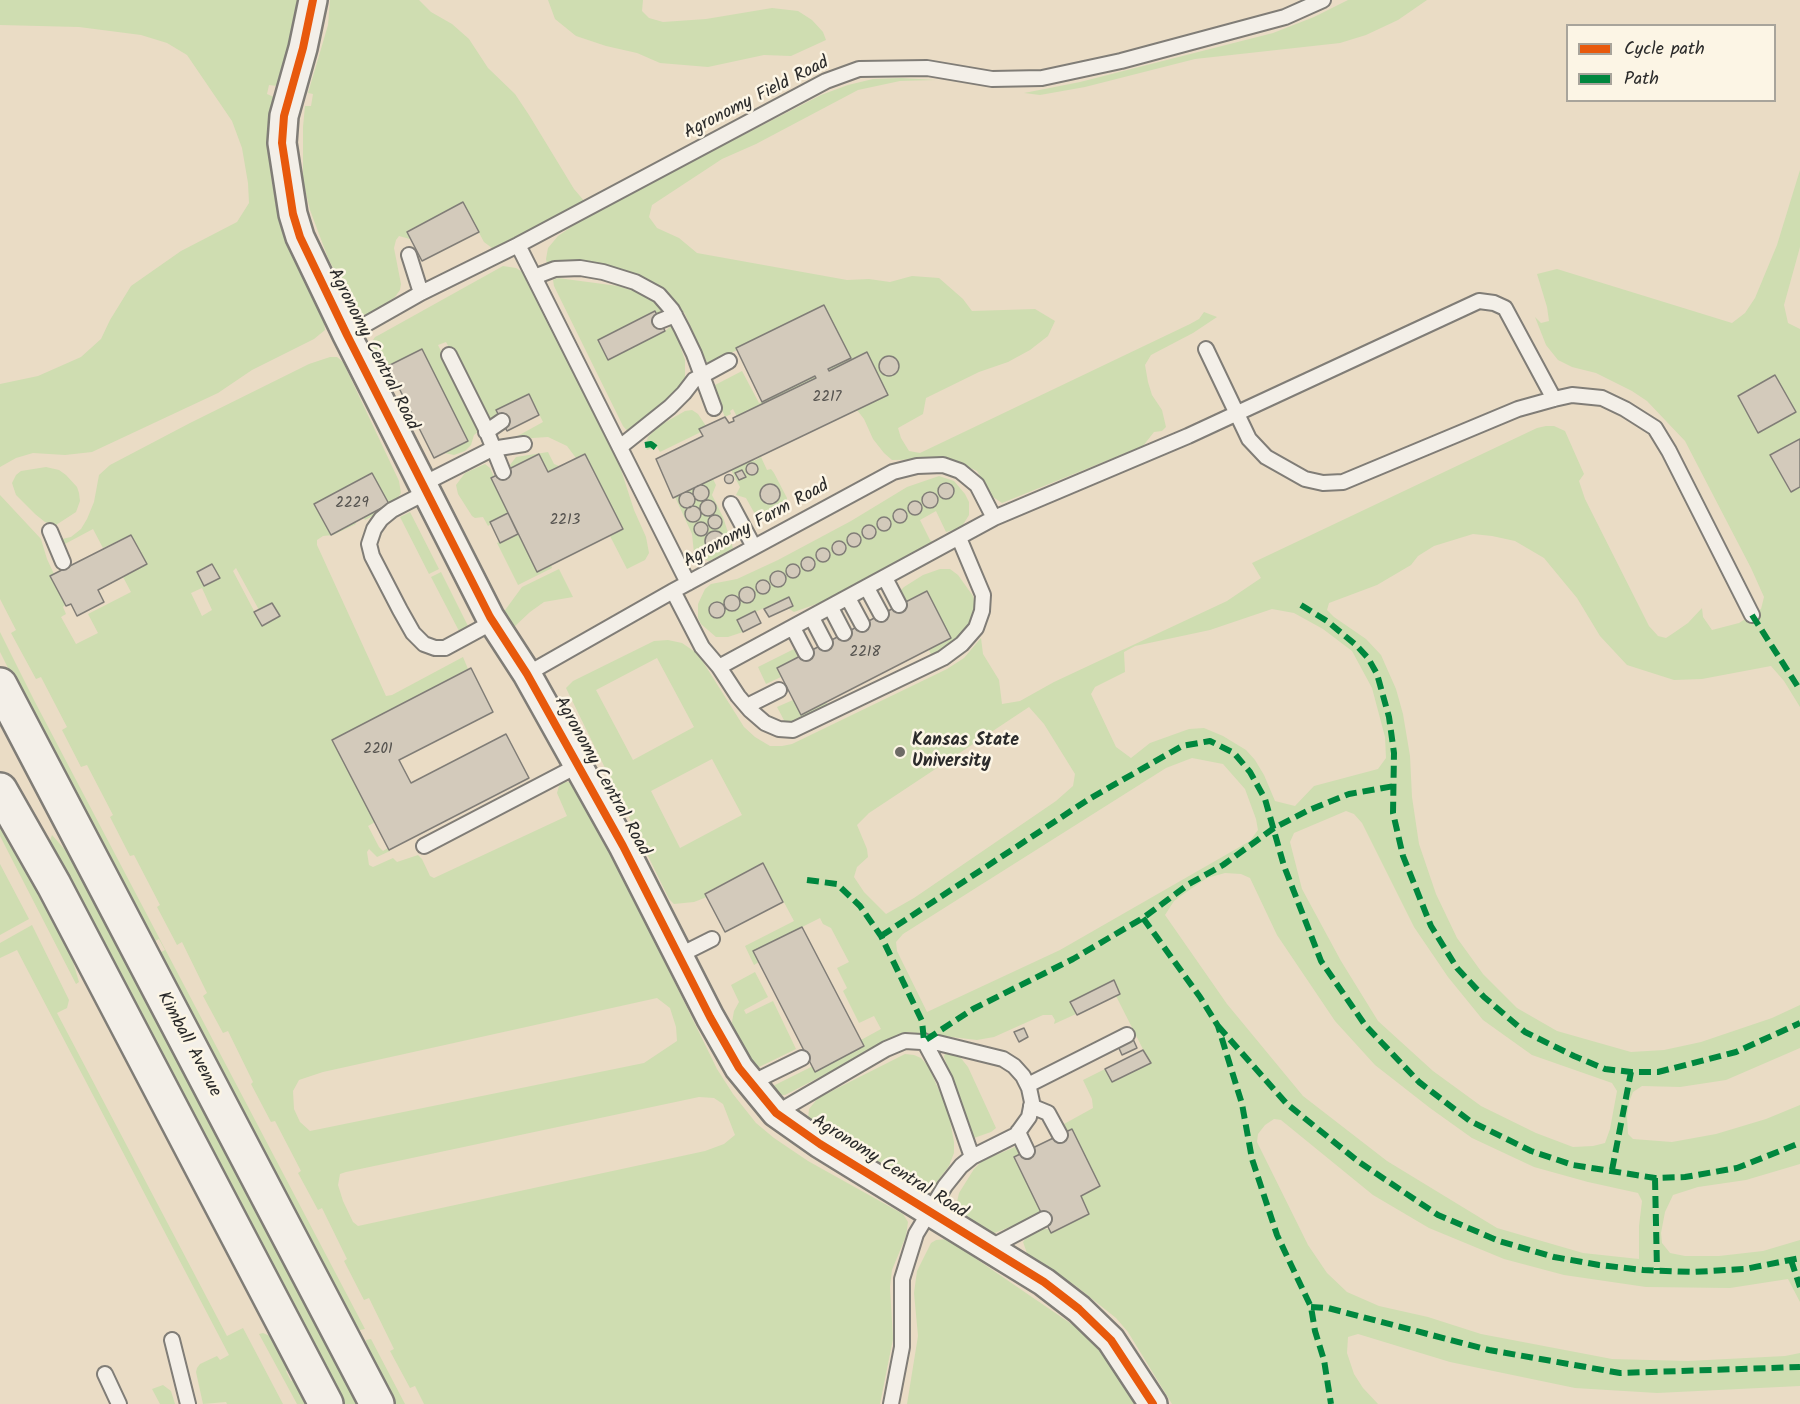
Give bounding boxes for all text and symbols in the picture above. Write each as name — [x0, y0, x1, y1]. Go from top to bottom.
legend — [1566, 24, 1776, 102]
text: Cycle path — [1624, 35, 1705, 64]
street label: Agronomy Field Road — [681, 53, 833, 145]
text: Path — [1624, 65, 1659, 94]
street label: Agronomy Central Road — [322, 265, 422, 435]
house number: 2217 — [812, 389, 842, 407]
street label: Agronomy Farm Road — [681, 476, 833, 574]
house number: 2229 — [335, 495, 369, 513]
house number: 2213 — [550, 512, 580, 530]
house number: 2218 — [849, 644, 881, 662]
street label: Agronomy Central Road — [548, 694, 654, 860]
place label: Kansas State University — [912, 731, 1019, 774]
house number: 2201 — [363, 741, 393, 759]
marker: Kansas State University — [893, 745, 907, 759]
street label: Kimball Avenue — [151, 989, 225, 1101]
street label: Agronomy Central Road — [807, 1111, 971, 1225]

